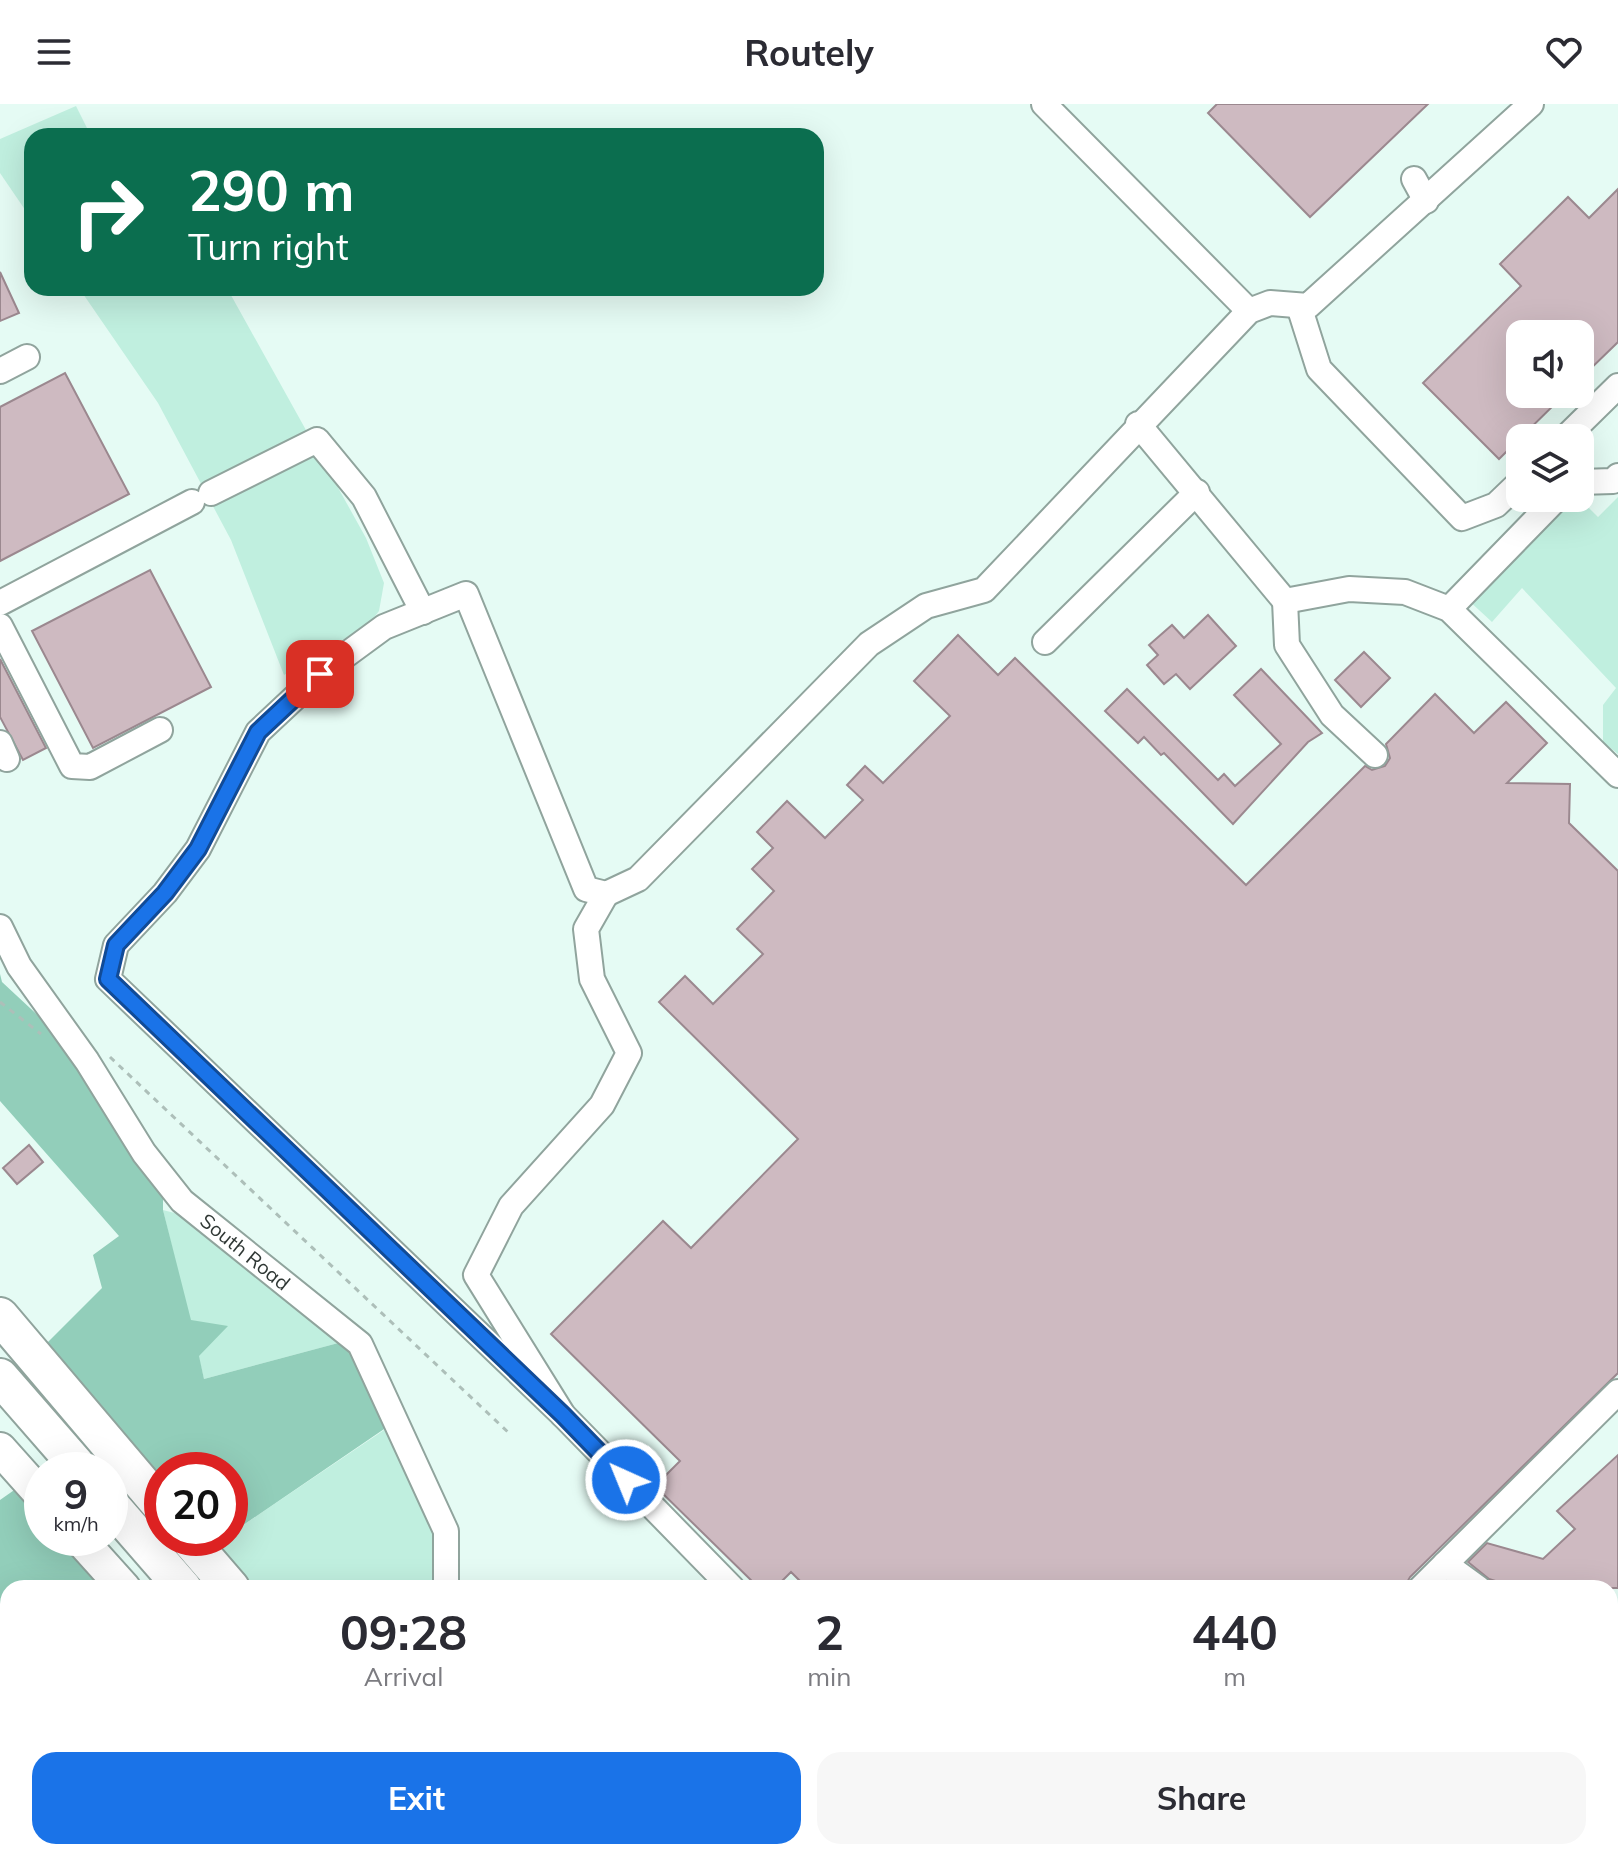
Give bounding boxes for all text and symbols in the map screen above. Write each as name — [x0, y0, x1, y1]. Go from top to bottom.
icon: menu — [32, 30, 76, 74]
text: Routely — [744, 30, 874, 75]
icon: heart — [1542, 30, 1586, 74]
text: 290 m — [188, 155, 355, 225]
icon: right — [56, 160, 160, 264]
text: Turn right — [188, 224, 349, 269]
map controls — [1506, 320, 1594, 512]
button: sound — [1506, 320, 1594, 408]
button: layers — [1506, 424, 1594, 512]
pin — [286, 640, 354, 708]
icon: arrive — [298, 652, 342, 696]
street label: South Road — [195, 1208, 295, 1295]
position arrow — [584, 1438, 668, 1522]
speed limit sign: 20 — [144, 1452, 248, 1556]
text: 9 — [64, 1469, 88, 1519]
text: km/h — [53, 1511, 99, 1536]
text: 09:28 — [340, 1602, 467, 1662]
text: 2 — [815, 1602, 844, 1662]
text: 440 — [1192, 1602, 1278, 1662]
text: Arrival — [364, 1660, 443, 1693]
text: min — [807, 1660, 851, 1693]
text: m — [1223, 1660, 1246, 1693]
button: Exit — [32, 1752, 801, 1844]
button: Share — [817, 1752, 1586, 1844]

